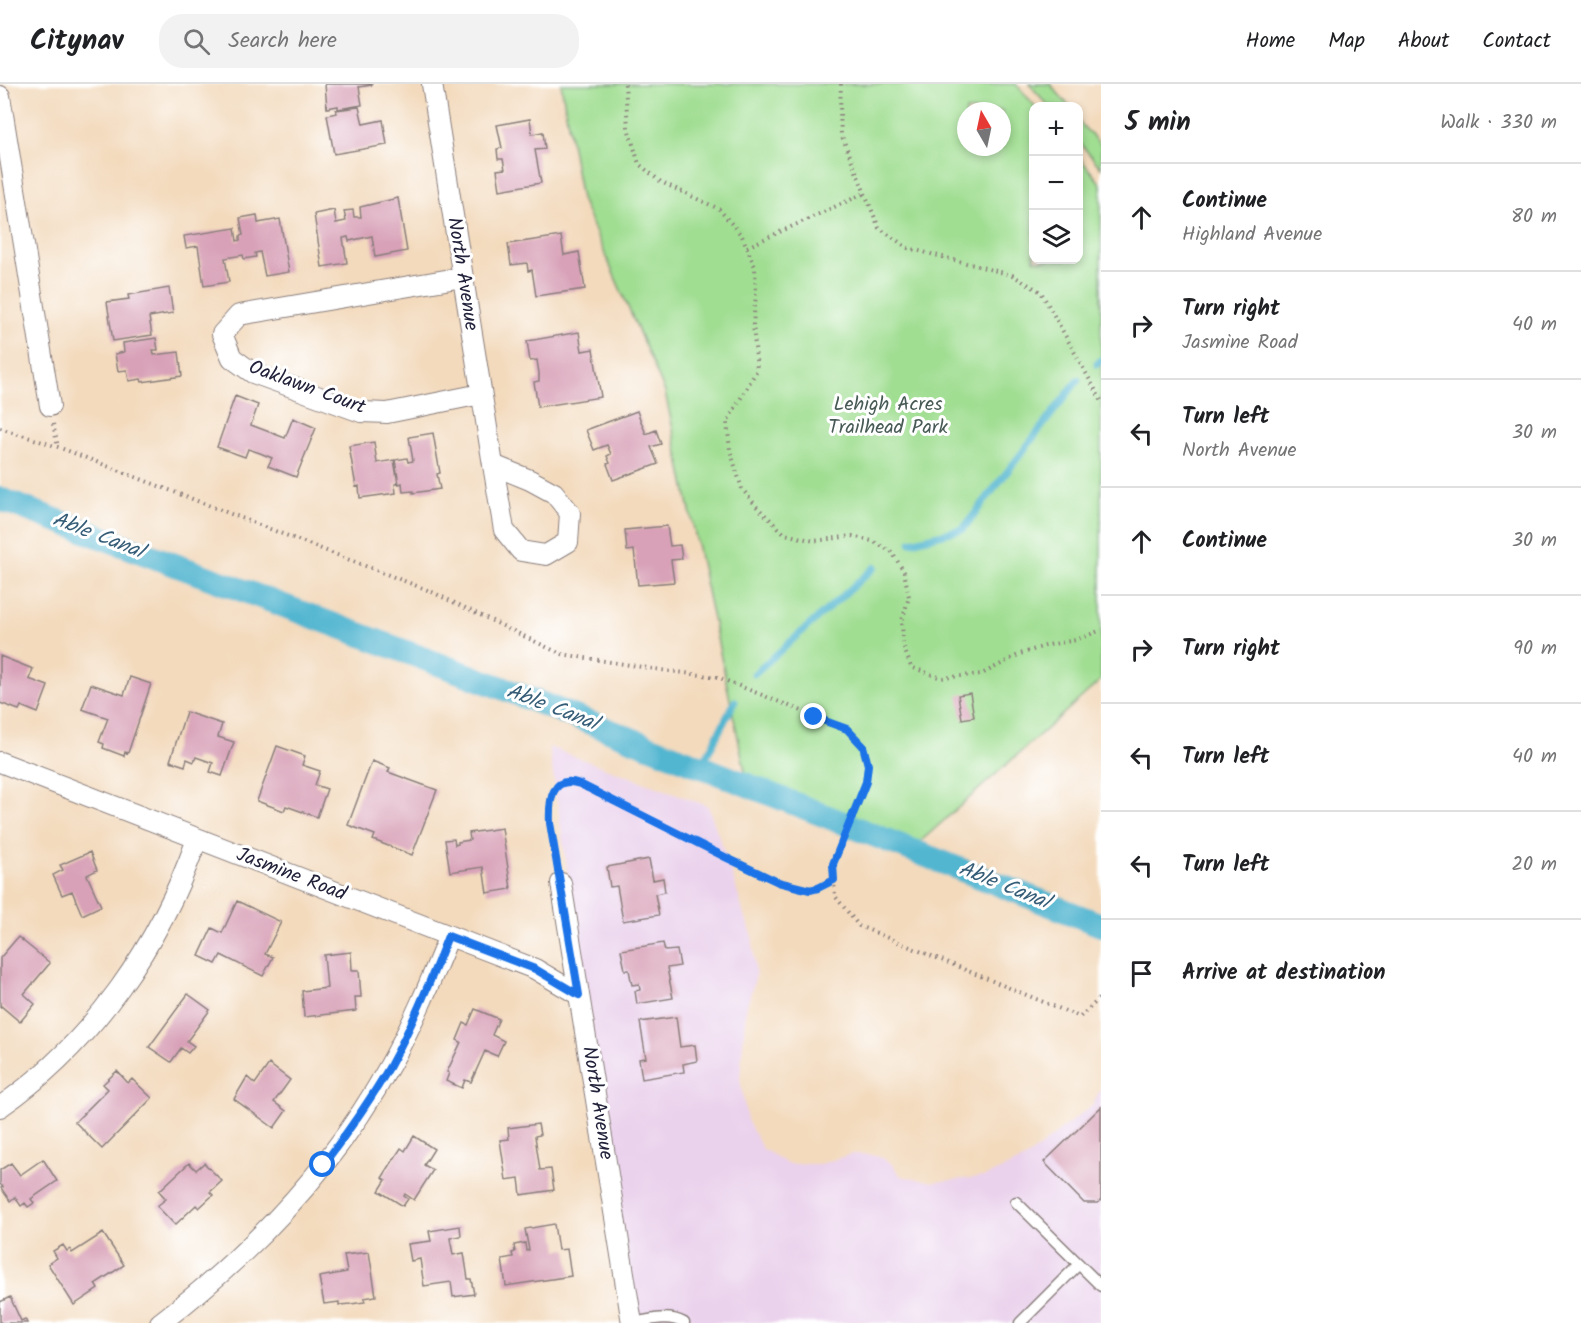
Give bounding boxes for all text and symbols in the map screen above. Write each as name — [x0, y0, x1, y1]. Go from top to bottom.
search box — [159, 14, 579, 68]
text: Citynav — [30, 19, 123, 64]
text: Search here — [228, 24, 337, 59]
icon: search — [180, 25, 213, 58]
text: Home — [1246, 25, 1295, 58]
text: Map — [1328, 25, 1365, 58]
text: About — [1398, 25, 1449, 58]
text: Contact — [1482, 25, 1551, 58]
north arrow — [957, 102, 1011, 156]
map controls — [1029, 102, 1083, 264]
button: + — [1029, 102, 1083, 156]
text: 5 min — [1125, 102, 1191, 144]
text: Walk · 330 m — [1440, 107, 1557, 139]
button: − — [1029, 156, 1083, 210]
text: Continue — [1182, 184, 1267, 219]
icon: ahead — [1125, 201, 1158, 234]
text: 80 m — [1511, 201, 1557, 233]
button: layers — [1029, 210, 1083, 264]
street label: North Avenue — [437, 215, 487, 333]
text: Highland Avenue — [1182, 219, 1322, 251]
text: Turn right — [1182, 292, 1280, 327]
icon: right — [1125, 309, 1158, 342]
text: 40 m — [1512, 309, 1557, 341]
text: Jasmine Road — [1182, 327, 1298, 359]
street label: Oaklawn Court — [244, 352, 370, 424]
park label: Lehigh Acres Trailhead Park — [828, 389, 948, 444]
text: Turn left — [1182, 400, 1269, 435]
icon: left — [1125, 417, 1158, 450]
text: 30 m — [1512, 417, 1557, 449]
text: North Avenue — [1182, 435, 1297, 467]
water label: Able Canal — [48, 503, 152, 570]
text: Continue — [1182, 524, 1267, 559]
icon: ahead — [1125, 525, 1158, 558]
text: 30 m — [1512, 525, 1557, 557]
text: Turn right — [1182, 632, 1280, 667]
icon: right — [1125, 633, 1158, 666]
text: 90 m — [1513, 633, 1557, 665]
water label: Able Canal — [502, 675, 606, 742]
route end — [800, 703, 826, 729]
text: Turn left — [1182, 740, 1269, 775]
icon: left — [1125, 741, 1158, 774]
text: 40 m — [1512, 741, 1557, 773]
street label: Jasmine Road — [231, 839, 352, 911]
text: Turn left — [1182, 848, 1269, 883]
icon: left — [1125, 849, 1158, 882]
text: 20 m — [1511, 849, 1557, 881]
water label: Able Canal — [954, 853, 1058, 921]
text: Arrive at destination — [1182, 956, 1385, 991]
icon: arrive — [1125, 957, 1158, 990]
street label: North Avenue — [572, 1044, 622, 1162]
route start — [309, 1151, 335, 1177]

